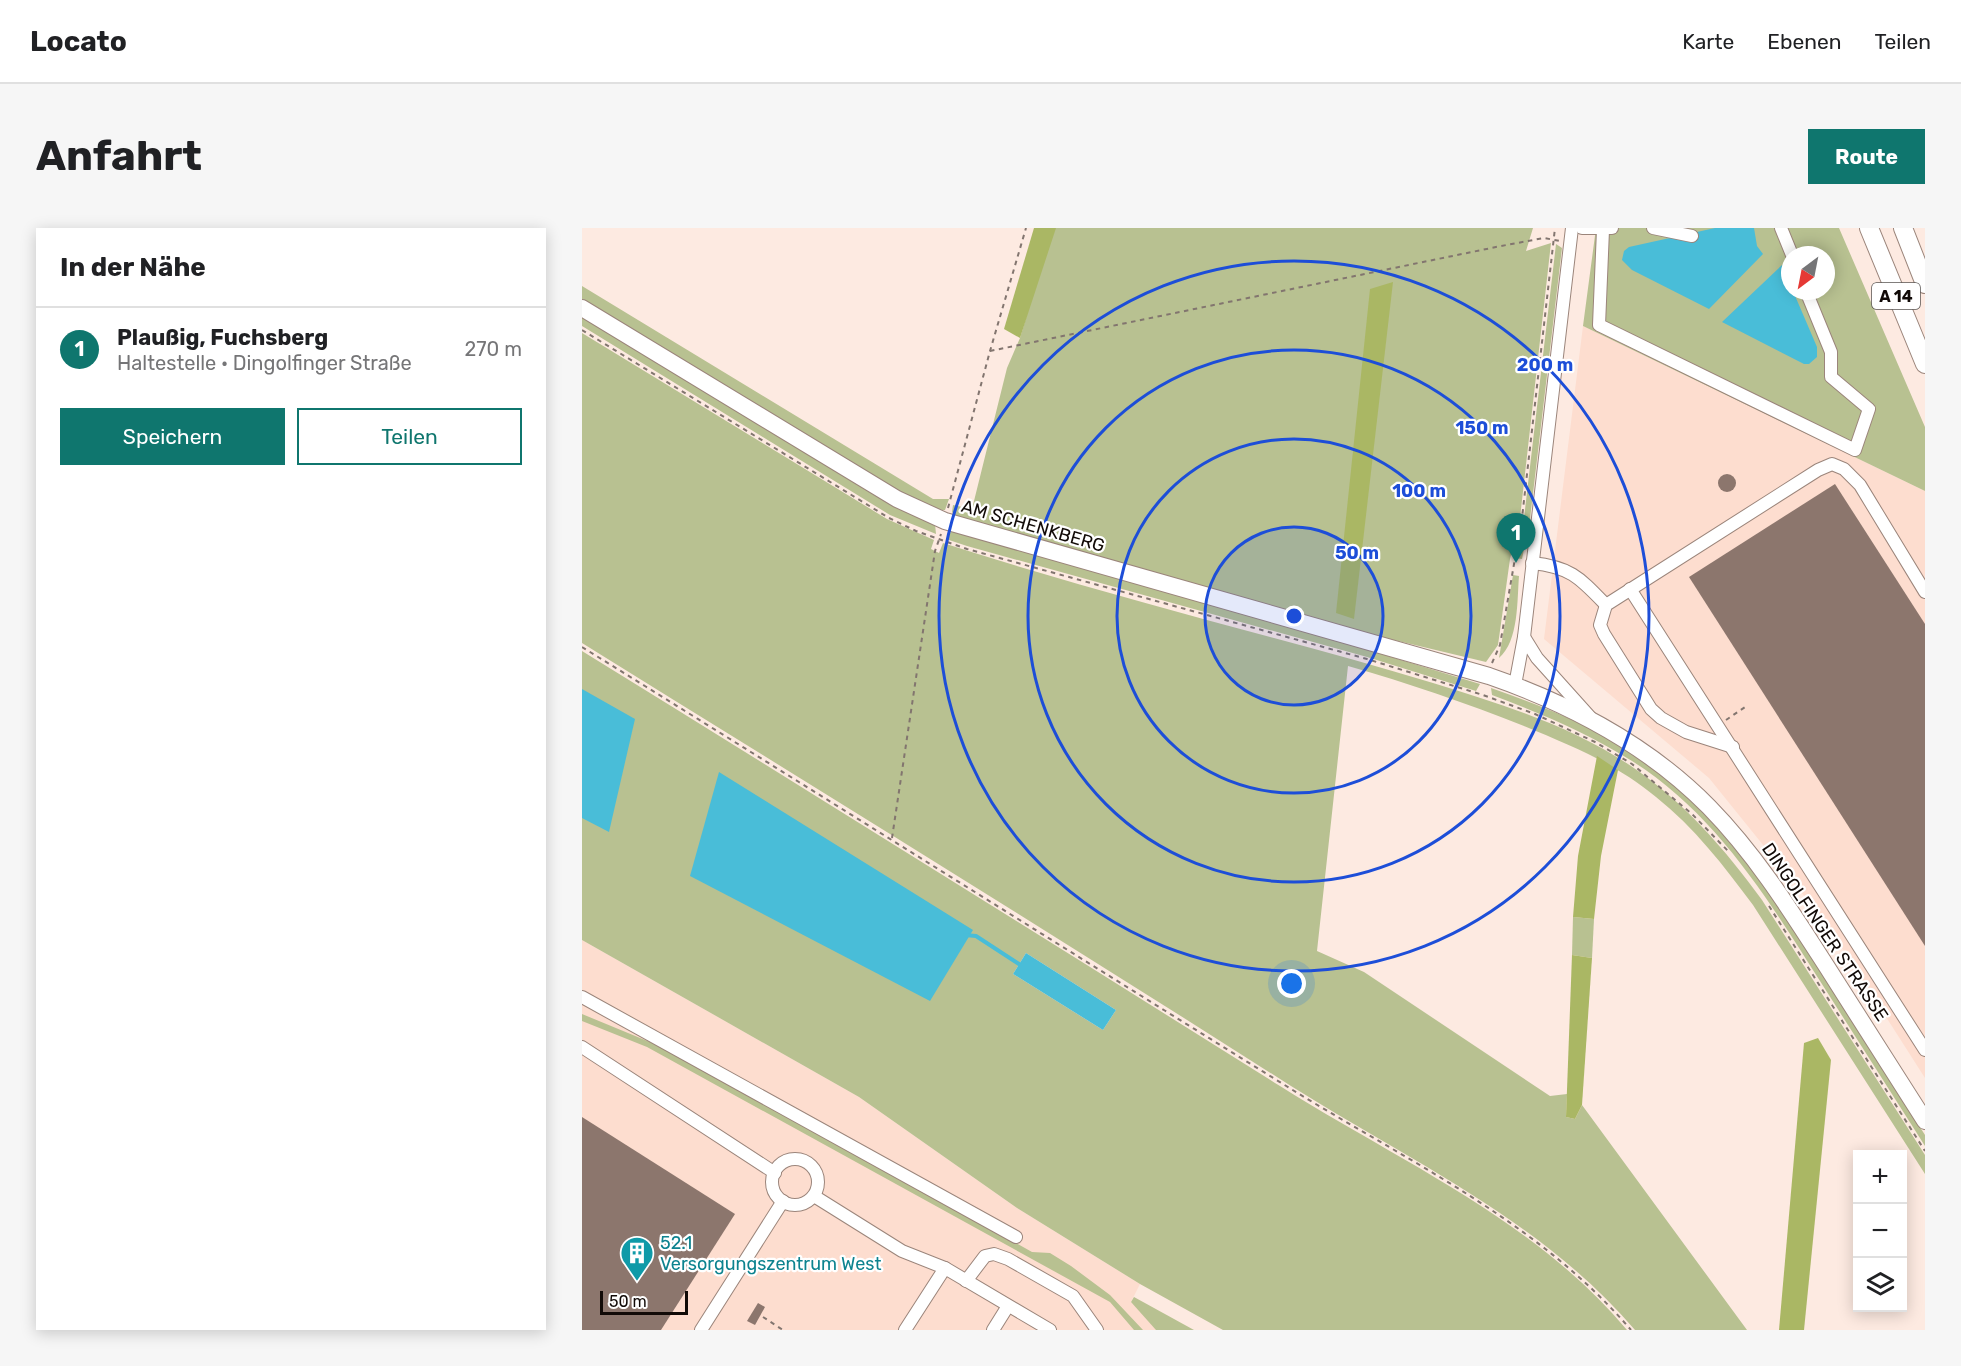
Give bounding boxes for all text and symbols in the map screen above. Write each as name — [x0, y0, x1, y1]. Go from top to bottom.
text: Locato — [30, 25, 127, 58]
text: Karte — [1682, 29, 1734, 54]
text: Ebenen — [1767, 29, 1841, 54]
text: Teilen — [1874, 29, 1931, 54]
button: Route — [1808, 129, 1925, 184]
text: Anfahrt — [36, 131, 202, 181]
north arrow — [1781, 246, 1835, 300]
text: In der Nähe — [60, 252, 206, 283]
road number: A 14 — [1872, 283, 1920, 309]
text: Plaußig, Fuchsberg — [117, 324, 328, 351]
text: 1 — [75, 337, 84, 361]
text: 270 m — [465, 337, 522, 361]
text: Haltestelle · Dingolfinger Straße — [117, 351, 412, 375]
text: 200 m — [1517, 354, 1573, 376]
button: Speichern — [60, 408, 285, 465]
button: Teilen — [297, 408, 522, 465]
text: 150 m — [1455, 417, 1509, 439]
text: 100 m — [1392, 480, 1446, 502]
street label: AM SCHENKBERG — [959, 495, 1107, 557]
pin: 1 — [1496, 514, 1536, 563]
text: 50 m — [1335, 542, 1379, 564]
centre of rings — [1284, 606, 1304, 626]
street label: DINGOLFINGER STRASSE — [1757, 839, 1893, 1025]
your location — [1277, 969, 1306, 998]
map controls — [1853, 1150, 1907, 1312]
button: + — [1853, 1150, 1907, 1204]
button: − — [1853, 1204, 1907, 1258]
place label: 52.1 Versorgungszentrum West — [660, 1232, 881, 1275]
building icon: 52.1 Versorgungszentrum West — [619, 1235, 655, 1282]
button: layers — [1853, 1258, 1907, 1312]
scale bar — [600, 1288, 688, 1316]
text: 50 m — [609, 1292, 647, 1311]

